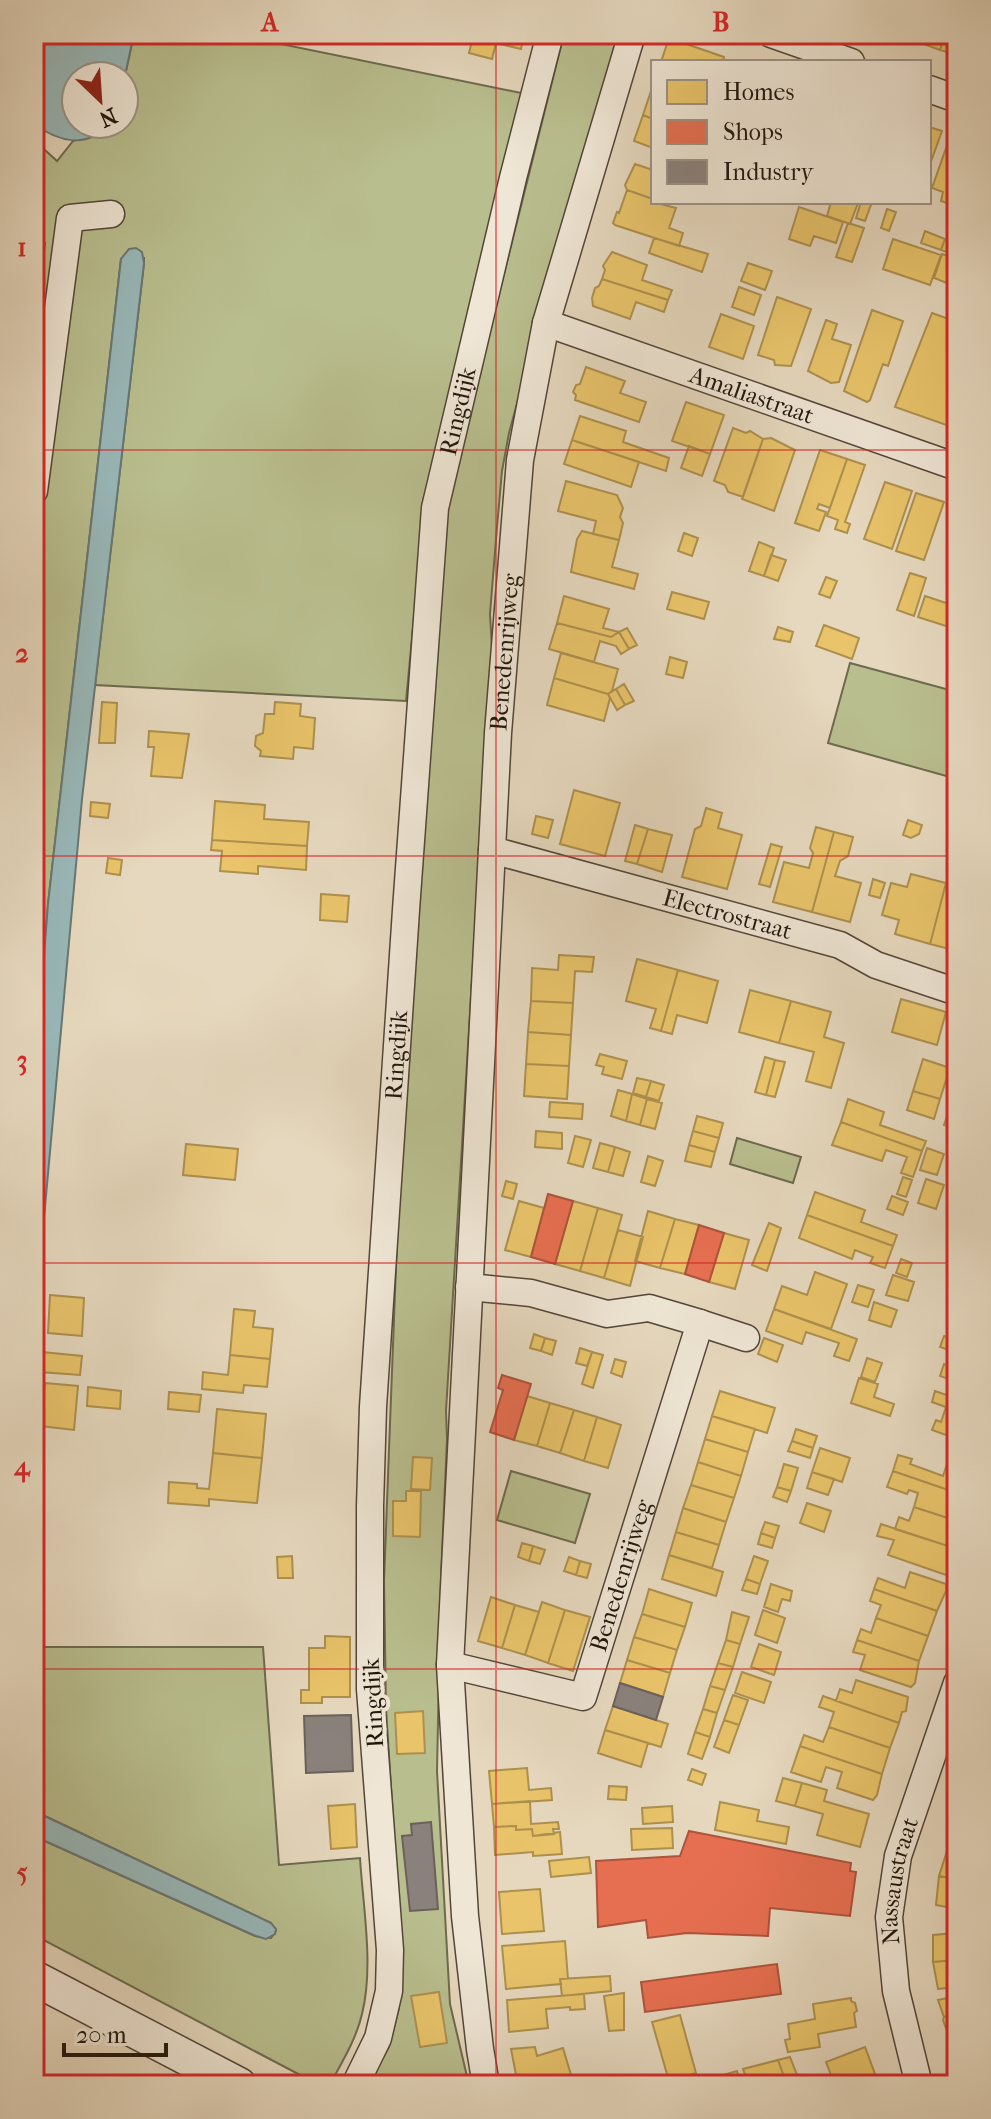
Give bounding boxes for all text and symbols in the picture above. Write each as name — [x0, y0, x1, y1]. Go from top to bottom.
text: A — [260, 7, 280, 38]
text: B — [713, 7, 730, 38]
north arrow — [60, 60, 140, 140]
legend — [651, 60, 931, 204]
text: Homes — [723, 78, 794, 106]
text: N — [95, 102, 121, 133]
text: Shops — [723, 118, 783, 146]
text: Industry — [723, 158, 814, 186]
text: 1 — [17, 232, 27, 263]
street label: Amaliastraat — [685, 360, 818, 430]
street label: Ringdijk — [434, 364, 482, 458]
street label: Benedenrijweg — [484, 571, 525, 732]
text: 2 — [15, 638, 29, 669]
street label: Electrostraat — [660, 883, 796, 945]
street label: Ringdijk — [379, 1009, 413, 1101]
text: 3 — [17, 1045, 27, 1076]
text: 4 — [13, 1451, 31, 1483]
street label: Benedenrijweg — [584, 1495, 658, 1655]
street label: Ringdijk — [357, 1657, 389, 1748]
street label: Nassaustraat — [875, 1813, 924, 1946]
text: 5 — [16, 1857, 28, 1888]
scale bar — [64, 2007, 166, 2057]
text: 20 m — [76, 2021, 127, 2049]

